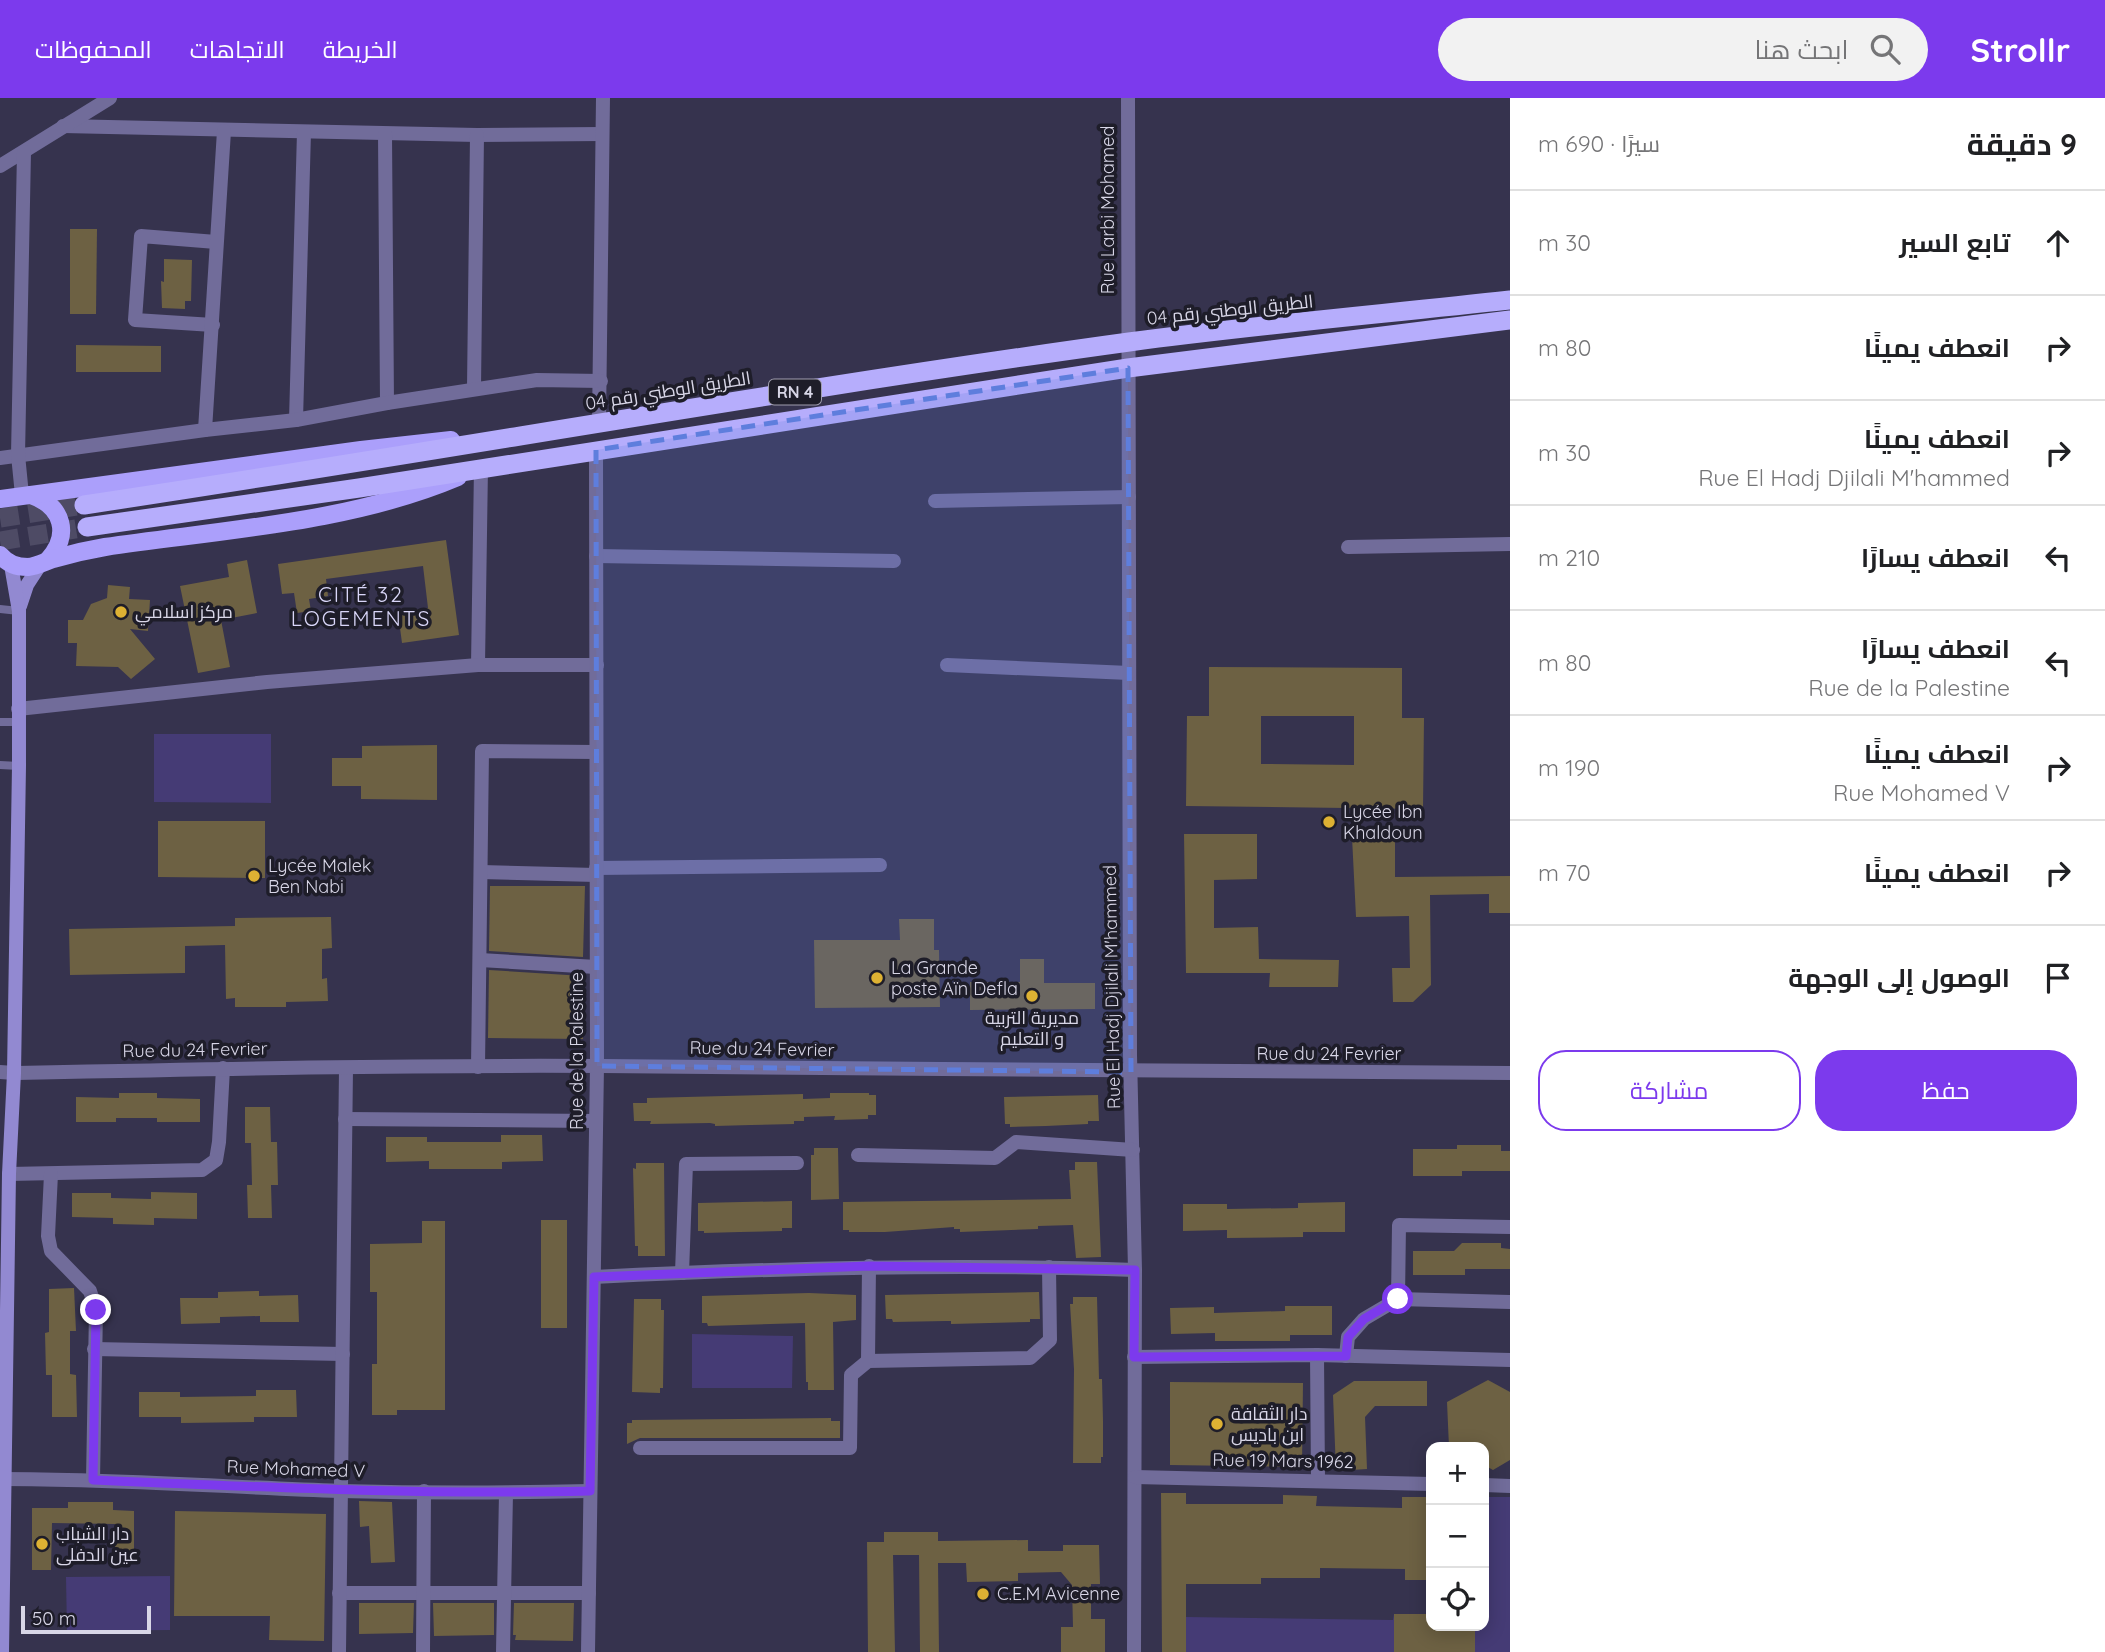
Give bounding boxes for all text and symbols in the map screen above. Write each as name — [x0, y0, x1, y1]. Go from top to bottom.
search box — [1438, 18, 1928, 81]
text: Strollr — [1970, 29, 2070, 70]
icon: search — [1866, 30, 1904, 68]
text: ابحث هنا — [1755, 33, 1848, 66]
text: المحفوظات — [35, 34, 152, 64]
text: الاتجاهات — [190, 34, 285, 64]
text: الخريطة — [323, 34, 398, 64]
text: 9 دقيقة — [1967, 125, 2077, 163]
street label: Rue Larbi Mohamed — [1096, 126, 1119, 294]
text: سيرًا · 690 m — [1538, 129, 1660, 158]
icon: ahead — [2039, 224, 2077, 262]
text: تابع السير — [1899, 226, 2010, 259]
text: 30 m — [1538, 228, 1591, 257]
street label: الطريق الوطني رقم 04 — [1146, 289, 1315, 333]
icon: right — [2039, 329, 2077, 367]
text: انعطف يمينًا — [1864, 331, 2010, 364]
text: 80 m — [1538, 333, 1591, 362]
street label: الطريق الوطني رقم 04 — [584, 366, 753, 418]
road number: RN 4 — [769, 380, 821, 404]
text: انعطف يمينًا — [1864, 422, 2010, 455]
icon: right — [2039, 434, 2077, 472]
text: 30 m — [1538, 438, 1591, 467]
text: Rue El Hadj Djilali M'hammed — [1698, 463, 2010, 492]
icon: left — [2039, 539, 2077, 577]
text: انعطف يسارًا — [1861, 541, 2010, 574]
text: 210 m — [1538, 543, 1600, 572]
district label: CITÉ 32 LOGEMENTS — [291, 581, 431, 631]
place label: مركز اسلامي — [135, 600, 233, 626]
marker: مركز اسلامي — [113, 604, 129, 620]
text: انعطف يسارًا — [1861, 632, 2010, 665]
icon: left — [2039, 644, 2077, 682]
text: 80 m — [1538, 648, 1591, 677]
text: Rue de la Palestine — [1808, 673, 2010, 702]
text: انعطف يمينًا — [1864, 737, 2010, 770]
icon: right — [2039, 749, 2077, 787]
text: 190 m — [1538, 753, 1600, 782]
text: Rue Mohamed V — [1833, 778, 2010, 807]
place label: Lycée Ibn Khaldoun — [1343, 800, 1423, 844]
marker: Lycée Ibn Khaldoun — [1321, 814, 1337, 830]
place label: Lycée Malek Ben Nabi — [268, 854, 371, 898]
icon: right — [2039, 854, 2077, 892]
text: انعطف يمينًا — [1864, 856, 2010, 889]
text: 70 m — [1538, 858, 1591, 887]
street label: Rue El Hadj Djilali M'hammed — [1098, 865, 1125, 1109]
marker: Lycée Malek Ben Nabi — [246, 868, 262, 884]
place label: La Grande poste Aïn Defla — [891, 956, 1018, 1000]
icon: arrive — [2039, 959, 2077, 997]
text: الوصول إلى الوجهة — [1788, 961, 2010, 994]
marker: La Grande poste Aïn Defla — [869, 970, 885, 986]
street label: Rue de la Palestine — [565, 972, 588, 1130]
marker: مديرية التربية و التعليم — [1024, 988, 1040, 1004]
place label: مديرية التربية و التعليم — [985, 1006, 1079, 1051]
street label: Rue du 24 Fevrier — [689, 1036, 835, 1061]
street label: Rue du 24 Fevrier — [122, 1037, 268, 1062]
street label: Rue du 24 Fevrier — [1256, 1042, 1402, 1065]
button: مشاركة — [1538, 1050, 1801, 1131]
button: حفظ — [1815, 1050, 2077, 1131]
route start — [1382, 1283, 1413, 1314]
route end — [80, 1294, 111, 1325]
place label: دار الثقافة ابن باديس — [1231, 1402, 1307, 1446]
marker: دار الثقافة ابن باديس — [1209, 1416, 1225, 1432]
map controls — [1426, 1442, 1489, 1631]
button: + — [1426, 1442, 1489, 1505]
street label: Rue 19 Mars 1962 — [1212, 1448, 1354, 1473]
street label: Rue Mohamed V — [226, 1455, 366, 1482]
button: − — [1426, 1505, 1489, 1568]
place label: دار الشباب عين الدفلى — [56, 1522, 139, 1566]
marker: دار الشباب عين الدفلى — [34, 1536, 50, 1552]
button: locate — [1426, 1568, 1489, 1631]
place label: C.E.M Avicenne — [997, 1582, 1120, 1605]
marker: C.E.M Avicenne — [975, 1586, 991, 1602]
scale bar — [21, 1603, 150, 1635]
text: 50 m — [32, 1606, 76, 1630]

